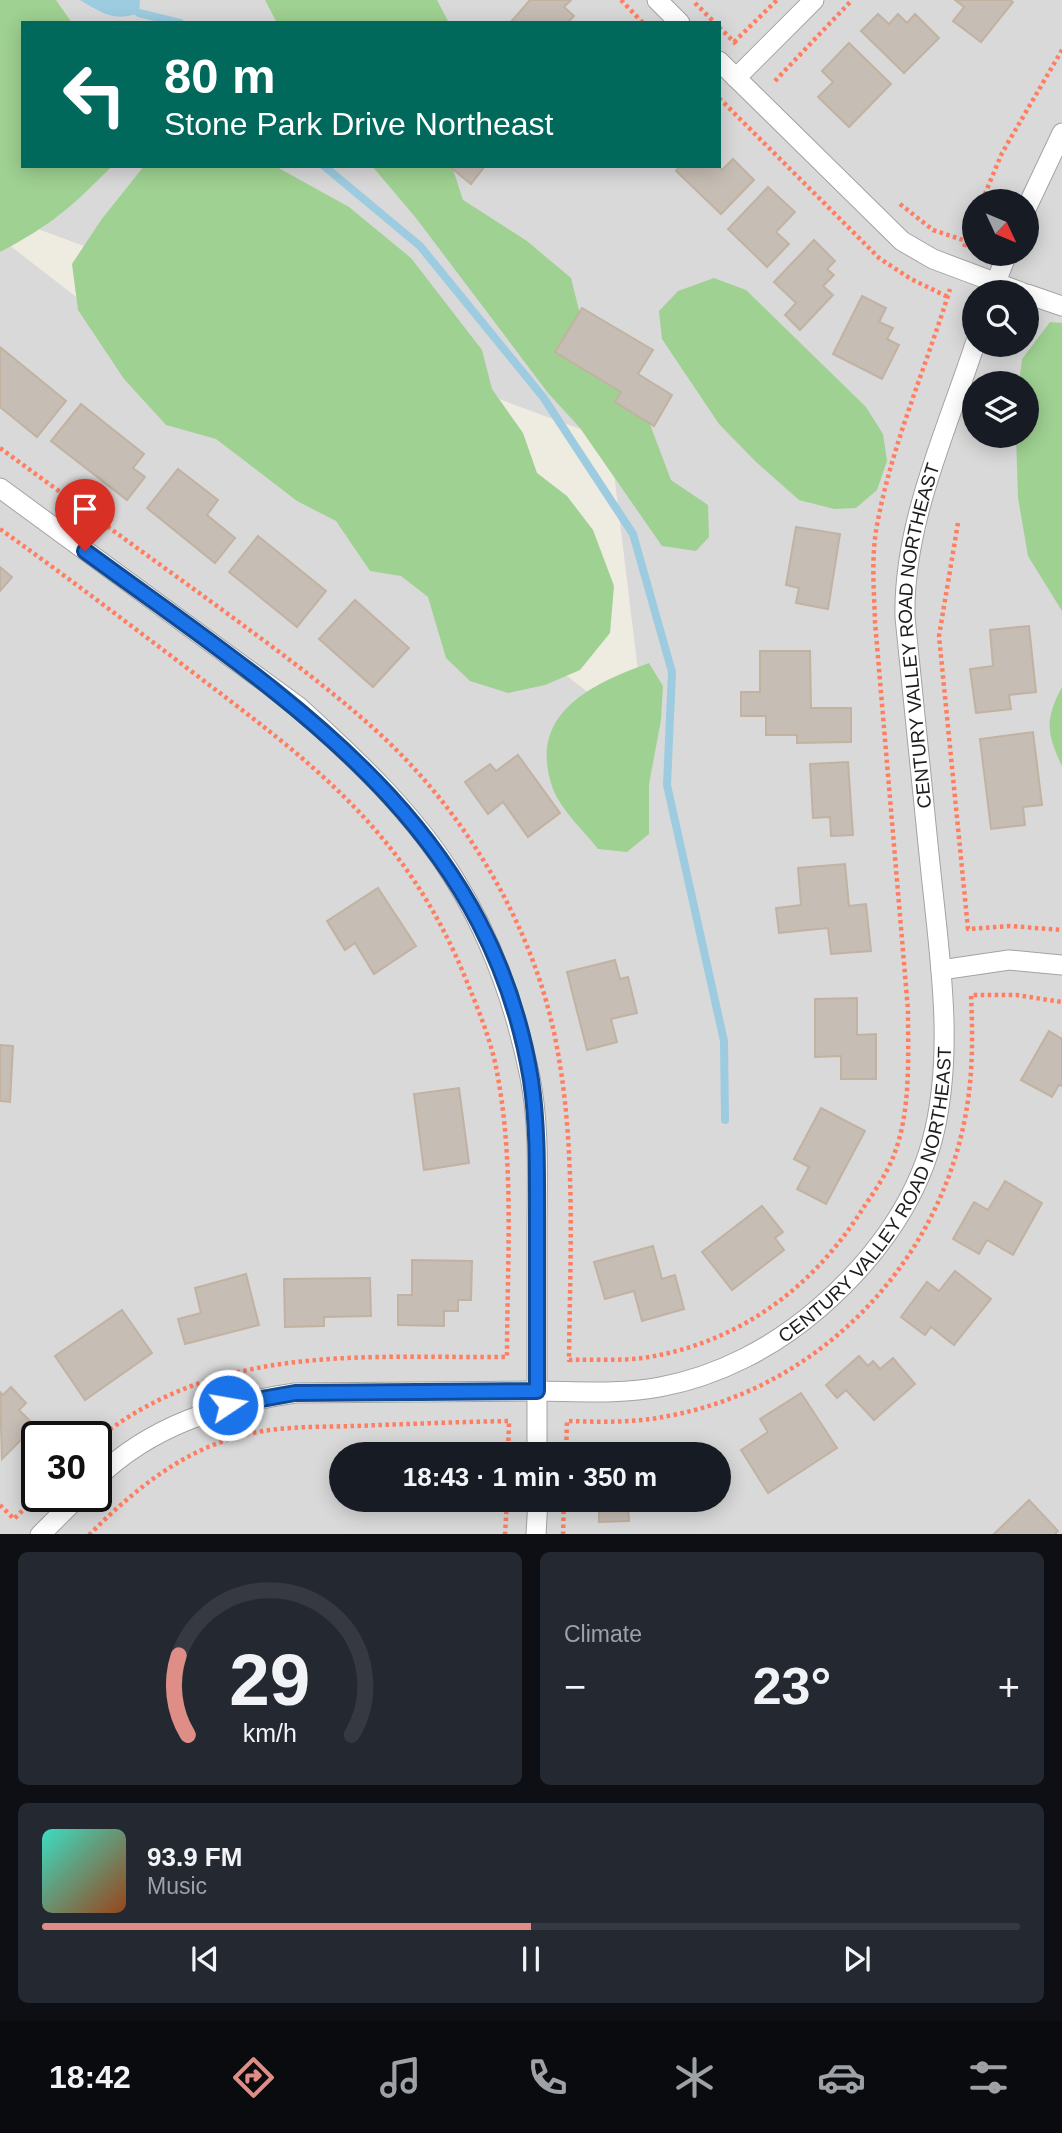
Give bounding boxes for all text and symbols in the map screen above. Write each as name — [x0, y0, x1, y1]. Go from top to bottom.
icon: left — [49, 49, 140, 140]
text: 80 m — [164, 49, 276, 103]
text: Stone Park Drive Northeast — [164, 106, 554, 142]
north arrow — [962, 189, 1040, 266]
map controls — [962, 189, 1039, 448]
button: search — [962, 280, 1039, 357]
button: layers — [962, 371, 1039, 448]
street label: CENTURY VALLEY ROAD NORTHEAST — [895, 460, 944, 810]
pin — [55, 479, 115, 551]
icon: arrive — [66, 490, 104, 528]
street label: CENTURY VALLEY ROAD NORTHEAST — [774, 1046, 955, 1347]
position arrow — [191, 1368, 265, 1442]
speed limit sign: 30 — [21, 1421, 112, 1512]
text: 18:43 · 1 min · 350 m — [403, 1462, 657, 1492]
text: Climate — [564, 1621, 642, 1647]
text: 29 — [230, 1639, 310, 1720]
text: 23° — [753, 1657, 831, 1715]
text: − — [564, 1666, 586, 1708]
text: + — [998, 1666, 1020, 1708]
text: km/h — [243, 1718, 297, 1746]
text: 93.9 FM — [147, 1842, 242, 1872]
text: Music — [147, 1873, 207, 1899]
icon: previous — [186, 1940, 224, 1978]
icon: pause — [512, 1940, 550, 1978]
icon: next — [838, 1940, 876, 1978]
icon: directions — [229, 2053, 278, 2102]
icon: music — [376, 2053, 425, 2102]
icon: phone — [523, 2053, 572, 2102]
icon: climate — [670, 2053, 719, 2102]
icon: car — [817, 2053, 866, 2102]
icon: filters — [964, 2053, 1013, 2102]
text: 18:42 — [49, 2059, 131, 2095]

